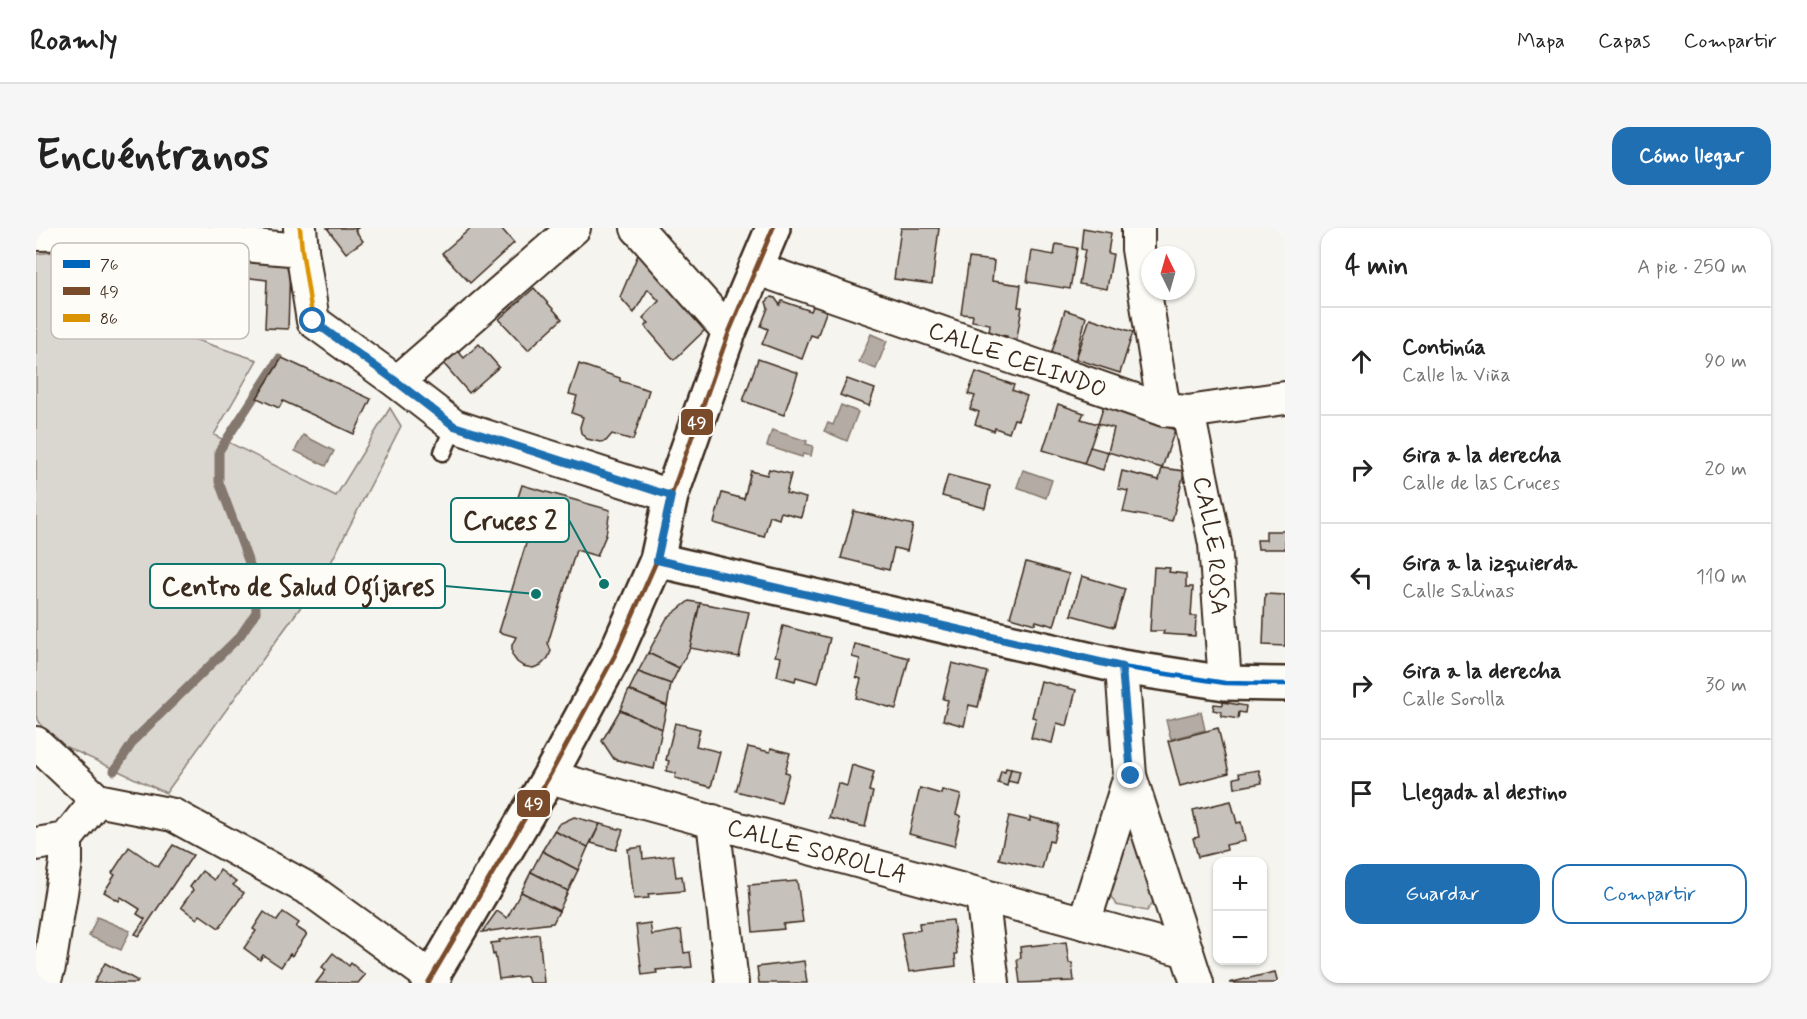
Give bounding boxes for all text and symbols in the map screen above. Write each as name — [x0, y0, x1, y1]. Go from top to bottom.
text: Roamly — [30, 23, 118, 60]
text: Mapa — [1517, 27, 1565, 55]
text: Capas — [1598, 27, 1651, 55]
text: Compartir — [1684, 27, 1777, 55]
button: Cómo llegar — [1612, 127, 1771, 185]
text: Encuéntranos — [36, 129, 269, 184]
legend — [51, 243, 249, 339]
north arrow — [1141, 246, 1195, 300]
text: 4 min — [1345, 250, 1408, 284]
text: A pie · 250 m — [1637, 254, 1747, 281]
text: 76 — [100, 255, 119, 276]
text: 49 — [100, 282, 119, 303]
route start — [299, 307, 325, 333]
text: 86 — [100, 309, 118, 330]
street label: CALLE CELINDO — [924, 315, 1110, 406]
text: Continúa — [1402, 334, 1486, 362]
icon: ahead — [1345, 345, 1378, 378]
text: 90 m — [1704, 348, 1747, 375]
text: Calle la Viña — [1402, 362, 1511, 389]
line badge: 49 — [680, 408, 714, 436]
text: 49 — [688, 413, 706, 434]
text: Gira a la derecha — [1402, 442, 1562, 470]
icon: right — [1345, 453, 1378, 486]
text: 20 m — [1704, 456, 1747, 483]
text: Calle de las Cruces — [1402, 470, 1560, 497]
street label: CALLE ROSA — [1185, 474, 1234, 616]
callout: Cruces 2 — [451, 498, 569, 542]
text: Cruces 2 — [463, 505, 557, 539]
text: Gira a la izquierda — [1402, 550, 1577, 578]
icon: left — [1345, 561, 1378, 594]
callout: Centro de Salud Ogíjares — [150, 564, 445, 608]
text: 110 m — [1696, 564, 1747, 591]
text: Centro de Salud Ogíjares — [162, 571, 434, 608]
text: Calle Salinas — [1402, 578, 1514, 605]
text: Gira a la derecha — [1402, 658, 1562, 686]
icon: right — [1345, 669, 1378, 702]
text: 30 m — [1705, 672, 1747, 699]
text: Calle Sorolla — [1402, 686, 1505, 713]
route end — [1117, 762, 1143, 788]
icon: arrive — [1345, 777, 1378, 810]
text: Llegada al destino — [1402, 779, 1567, 807]
line badge: 49 — [516, 789, 551, 818]
text: 49 — [525, 794, 543, 815]
street label: CALLE SOROLLA — [723, 812, 910, 891]
map controls — [1213, 857, 1267, 965]
button: + — [1213, 857, 1267, 911]
button: Guardar — [1345, 864, 1540, 924]
button: Compartir — [1552, 864, 1747, 924]
button: − — [1213, 911, 1267, 965]

